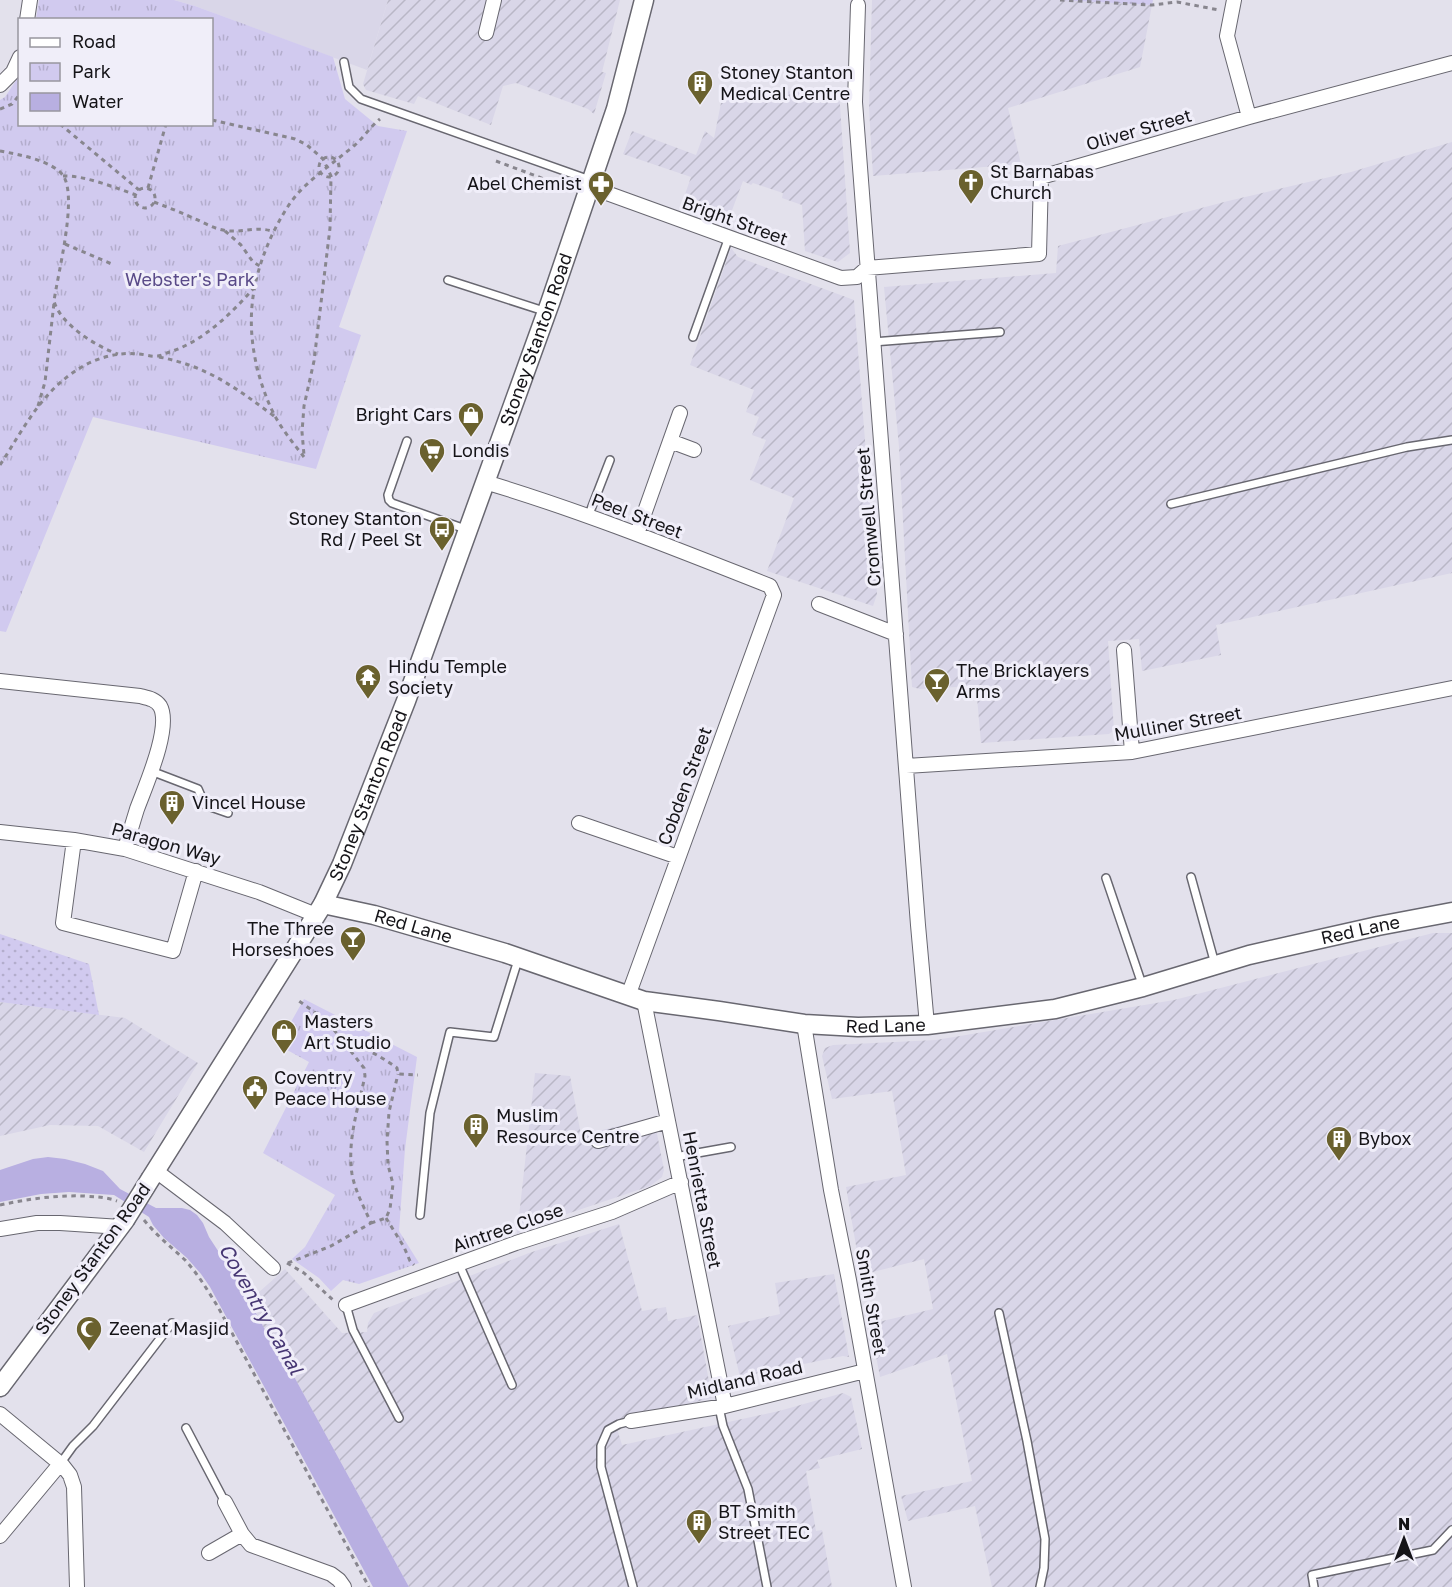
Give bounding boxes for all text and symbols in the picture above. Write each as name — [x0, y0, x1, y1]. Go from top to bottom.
legend — [18, 18, 213, 126]
text: Road — [72, 30, 116, 52]
text: Park — [72, 60, 111, 82]
place label: Stoney Stanton Medical Centre — [720, 61, 853, 104]
building icon: Stoney Stanton Medical Centre — [685, 68, 715, 106]
text: Water — [72, 90, 123, 112]
street label: Oliver Street — [1083, 103, 1194, 155]
place label: St Barnabas Church — [990, 160, 1094, 203]
church icon: St Barnabas Church — [956, 167, 986, 205]
pharmacy icon: Abel Chemist — [586, 169, 616, 207]
place label: Abel Chemist — [467, 172, 582, 194]
street label: Bright Street — [680, 191, 791, 249]
street label: Stoney Stanton Road — [494, 250, 576, 429]
park label: Webster's Park — [125, 268, 255, 290]
shop icon: Bright Cars — [456, 400, 486, 438]
place label: Bright Cars — [355, 403, 452, 425]
supermarket icon: Londis — [417, 436, 447, 474]
place label: Londis — [452, 439, 509, 461]
street label: Cromwell Street — [851, 447, 885, 588]
street label: Peel Street — [589, 488, 686, 543]
place label: Stoney Stanton Rd / Peel St — [289, 507, 422, 550]
bus stop icon: Stoney Stanton Rd / Peel St — [427, 514, 457, 552]
place label: Hindu Temple Society — [388, 655, 507, 698]
place label: The Bricklayers Arms — [956, 659, 1089, 702]
temple icon: Hindu Temple Society — [353, 662, 383, 700]
bar icon: The Bricklayers Arms — [922, 666, 952, 704]
street label: Mulliner Street — [1112, 701, 1243, 745]
street label: Stoney Stanton Road — [324, 707, 411, 884]
street label: Cobden Street — [652, 723, 716, 848]
building icon: Vincel House — [157, 788, 187, 826]
place label: Vincel House — [192, 791, 306, 813]
street label: Paragon Way — [109, 817, 223, 869]
street label: Red Lane — [372, 904, 455, 947]
street label: Red Lane — [1319, 910, 1402, 949]
place label: The Three Horseshoes — [231, 917, 334, 960]
bar icon: The Three Horseshoes — [338, 924, 368, 962]
place label: Masters Art Studio — [304, 1010, 391, 1053]
street label: Red Lane — [845, 1013, 926, 1037]
shop icon: Masters Art Studio — [269, 1017, 299, 1055]
place label: Coventry Peace House — [274, 1066, 386, 1109]
public building icon: Coventry Peace House — [240, 1073, 270, 1111]
place label: Muslim Resource Centre — [496, 1104, 639, 1147]
building icon: Muslim Resource Centre — [461, 1111, 491, 1149]
building icon: Bybox — [1324, 1124, 1354, 1162]
place label: Bybox — [1358, 1127, 1411, 1149]
street label: Henrietta Street — [679, 1129, 727, 1270]
street label: Stoney Stanton Road — [30, 1178, 155, 1338]
street label: Aintree Close — [449, 1198, 566, 1256]
water label: Coventry Canal — [214, 1239, 309, 1379]
street label: Smith Street — [852, 1247, 892, 1357]
mosque icon: Zeenat Masjid — [74, 1314, 104, 1352]
place label: Zeenat Masjid — [109, 1317, 229, 1339]
street label: Midland Road — [685, 1355, 805, 1403]
place label: BT Smith Street TEC — [718, 1500, 810, 1543]
building icon: BT Smith Street TEC — [684, 1507, 714, 1545]
north arrow — [1374, 1509, 1434, 1569]
text: N — [1398, 1514, 1410, 1534]

